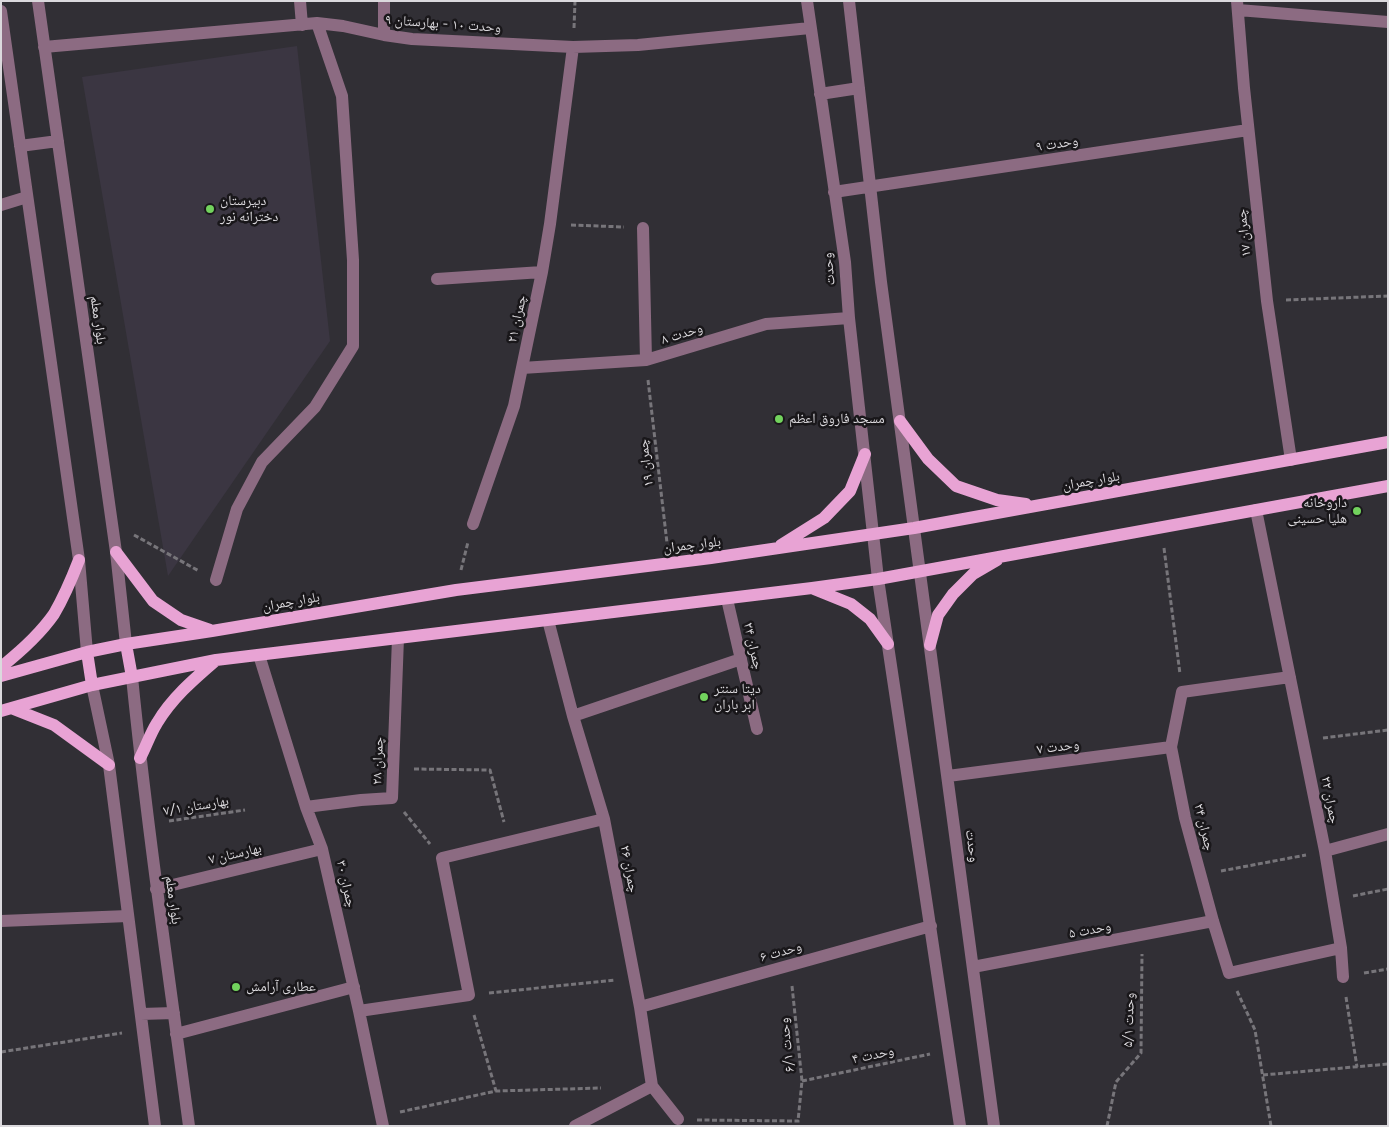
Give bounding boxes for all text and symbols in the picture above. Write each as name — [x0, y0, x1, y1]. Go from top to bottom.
street label: وحدت ۱۰ - بهارستان ۹ — [384, 12, 502, 36]
street label: وحدت ۹ — [1035, 132, 1079, 156]
place label: دبیرستان دخترانه نور — [220, 193, 278, 226]
marker: دبیرستان دخترانه نور — [204, 203, 216, 215]
street label: چمران ۱۷ — [1233, 208, 1255, 258]
street label: وحدت — [819, 252, 839, 286]
street label: چمران ۲۱ — [504, 294, 530, 344]
street label: بلوار معلم — [86, 295, 110, 345]
street label: وحدت ۸ — [659, 320, 705, 348]
place label: مسجد فاروق اعظم — [789, 411, 885, 427]
marker: مسجد فاروق اعظم — [773, 413, 785, 425]
street label: چمران ۱۹ — [635, 438, 657, 488]
street label: بلوار چمران — [1061, 468, 1121, 494]
place label: داروخانه هلیا حسینی — [1287, 495, 1347, 528]
marker: داروخانه هلیا حسینی — [1351, 505, 1363, 517]
street label: بلوار چمران — [662, 533, 722, 557]
street label: بلوار چمران — [261, 589, 321, 615]
street label: چمران ۲۴ — [739, 621, 767, 671]
place label: دیتا سنتر ابر باران — [714, 681, 761, 714]
marker: دیتا سنتر ابر باران — [698, 691, 710, 703]
street label: وحدت ۷ — [1036, 736, 1080, 758]
street label: چمران ۲۸ — [369, 737, 387, 785]
street label: چمران ۲۲ — [1317, 775, 1343, 825]
street label: بهارستان ۷/۱ — [162, 793, 230, 819]
street label: چمران ۲۴ — [1190, 802, 1218, 852]
street label: وحدت — [961, 829, 983, 863]
street label: بهارستان ۷ — [207, 840, 263, 868]
street label: چمران ۲۶ — [616, 844, 642, 894]
street label: چمران ۳۰ — [332, 859, 360, 909]
street label: بلوار معلم — [161, 875, 185, 925]
street label: وحدت ۵ — [1067, 918, 1113, 942]
street label: وحدت ۶ — [758, 938, 804, 966]
place label: عطاری آرامش — [246, 979, 316, 995]
marker: عطاری آرامش — [230, 981, 242, 993]
street label: وحدت ۵/۱ — [1120, 992, 1138, 1048]
street label: وحدت ۶/۱ — [776, 1017, 798, 1073]
street label: وحدت ۴ — [850, 1042, 896, 1068]

